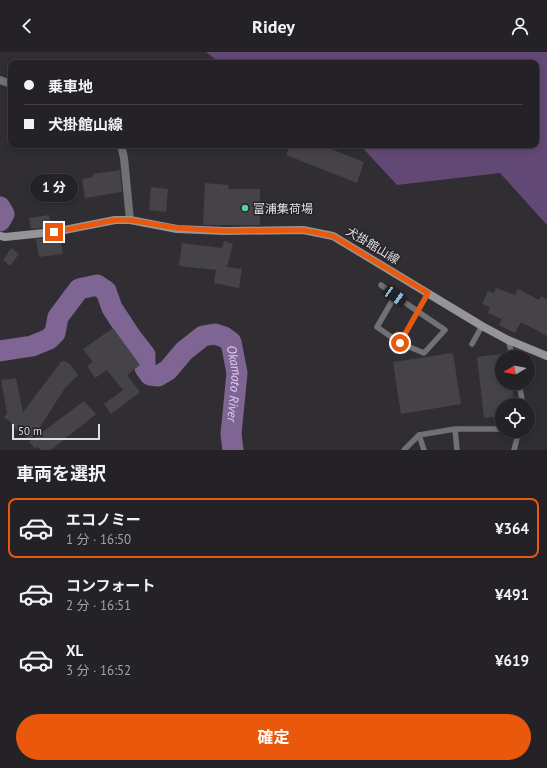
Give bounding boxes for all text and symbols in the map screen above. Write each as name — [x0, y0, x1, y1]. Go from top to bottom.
icon: back — [16, 15, 38, 37]
text: Ridey — [252, 15, 295, 38]
icon: person — [509, 15, 531, 37]
text: 乗車地 — [48, 77, 93, 96]
text: 犬掛館山線 — [48, 115, 123, 134]
callout: 1 分 — [30, 174, 78, 202]
text: 1 分 — [42, 179, 66, 196]
place label: 富浦集荷場 — [253, 201, 313, 216]
marker: 富浦集荷場 — [240, 203, 250, 213]
route end — [45, 223, 63, 241]
street label: 犬掛館山線 — [343, 223, 403, 267]
car — [382, 284, 408, 308]
route start — [391, 334, 409, 352]
water label: Okamoto River — [223, 344, 246, 423]
north arrow — [495, 350, 535, 390]
map controls — [495, 350, 535, 438]
button: locate — [495, 398, 535, 438]
scale bar — [12, 422, 100, 441]
text: 50 m — [18, 424, 42, 438]
text: 車両を選択 — [16, 462, 106, 485]
icon: car — [18, 510, 54, 546]
text: エコノミー — [66, 510, 141, 529]
text: ¥364 — [495, 519, 529, 538]
text: 1 分 · 16:50 — [66, 531, 131, 548]
icon: car — [18, 576, 54, 612]
text: コンフォート — [66, 576, 156, 595]
text: ¥491 — [495, 585, 529, 604]
text: 2 分 · 16:51 — [66, 597, 131, 614]
text: XL — [66, 641, 83, 660]
icon: car — [18, 642, 54, 678]
text: ¥619 — [495, 651, 529, 670]
text: 3 分 · 16:52 — [66, 662, 131, 679]
button: 確定 — [16, 714, 531, 760]

